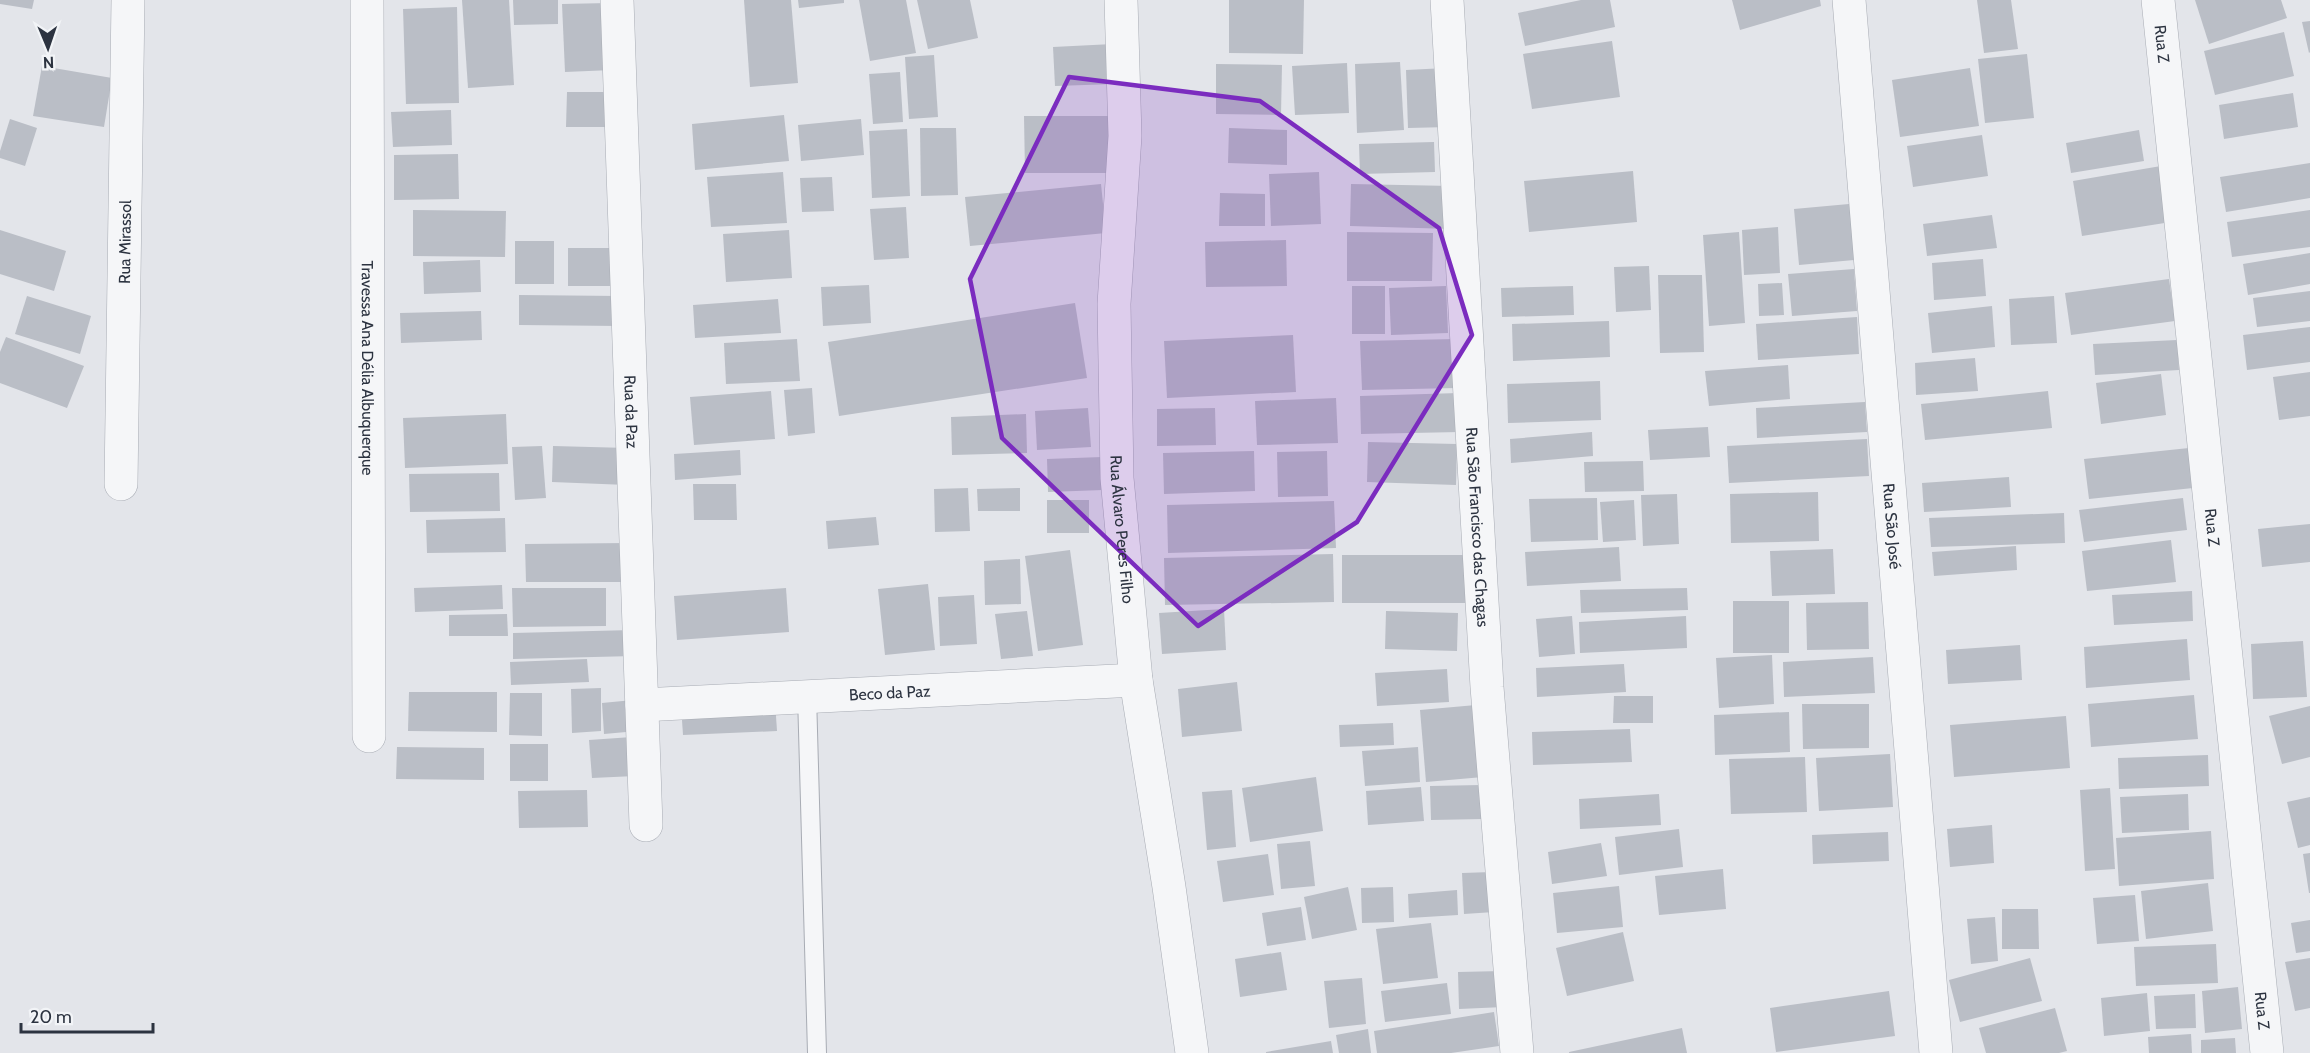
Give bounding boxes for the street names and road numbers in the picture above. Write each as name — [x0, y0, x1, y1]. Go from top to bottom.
street label: Rua Z — [2151, 24, 2173, 64]
street label: Rua Mirassol — [115, 200, 135, 284]
street label: Travessa Ana Délia Albuquerque — [358, 260, 377, 476]
street label: Rua da Paz — [620, 375, 642, 449]
street label: Rua São Francisco das Chagas — [1462, 427, 1493, 628]
street label: Rua Álvaro Peres Filho — [1107, 455, 1138, 604]
street label: Rua São José — [1879, 483, 1905, 570]
street label: Rua Z — [2201, 507, 2223, 547]
street label: Beco da Paz — [848, 681, 931, 705]
street label: Rua Z — [2251, 991, 2274, 1031]

